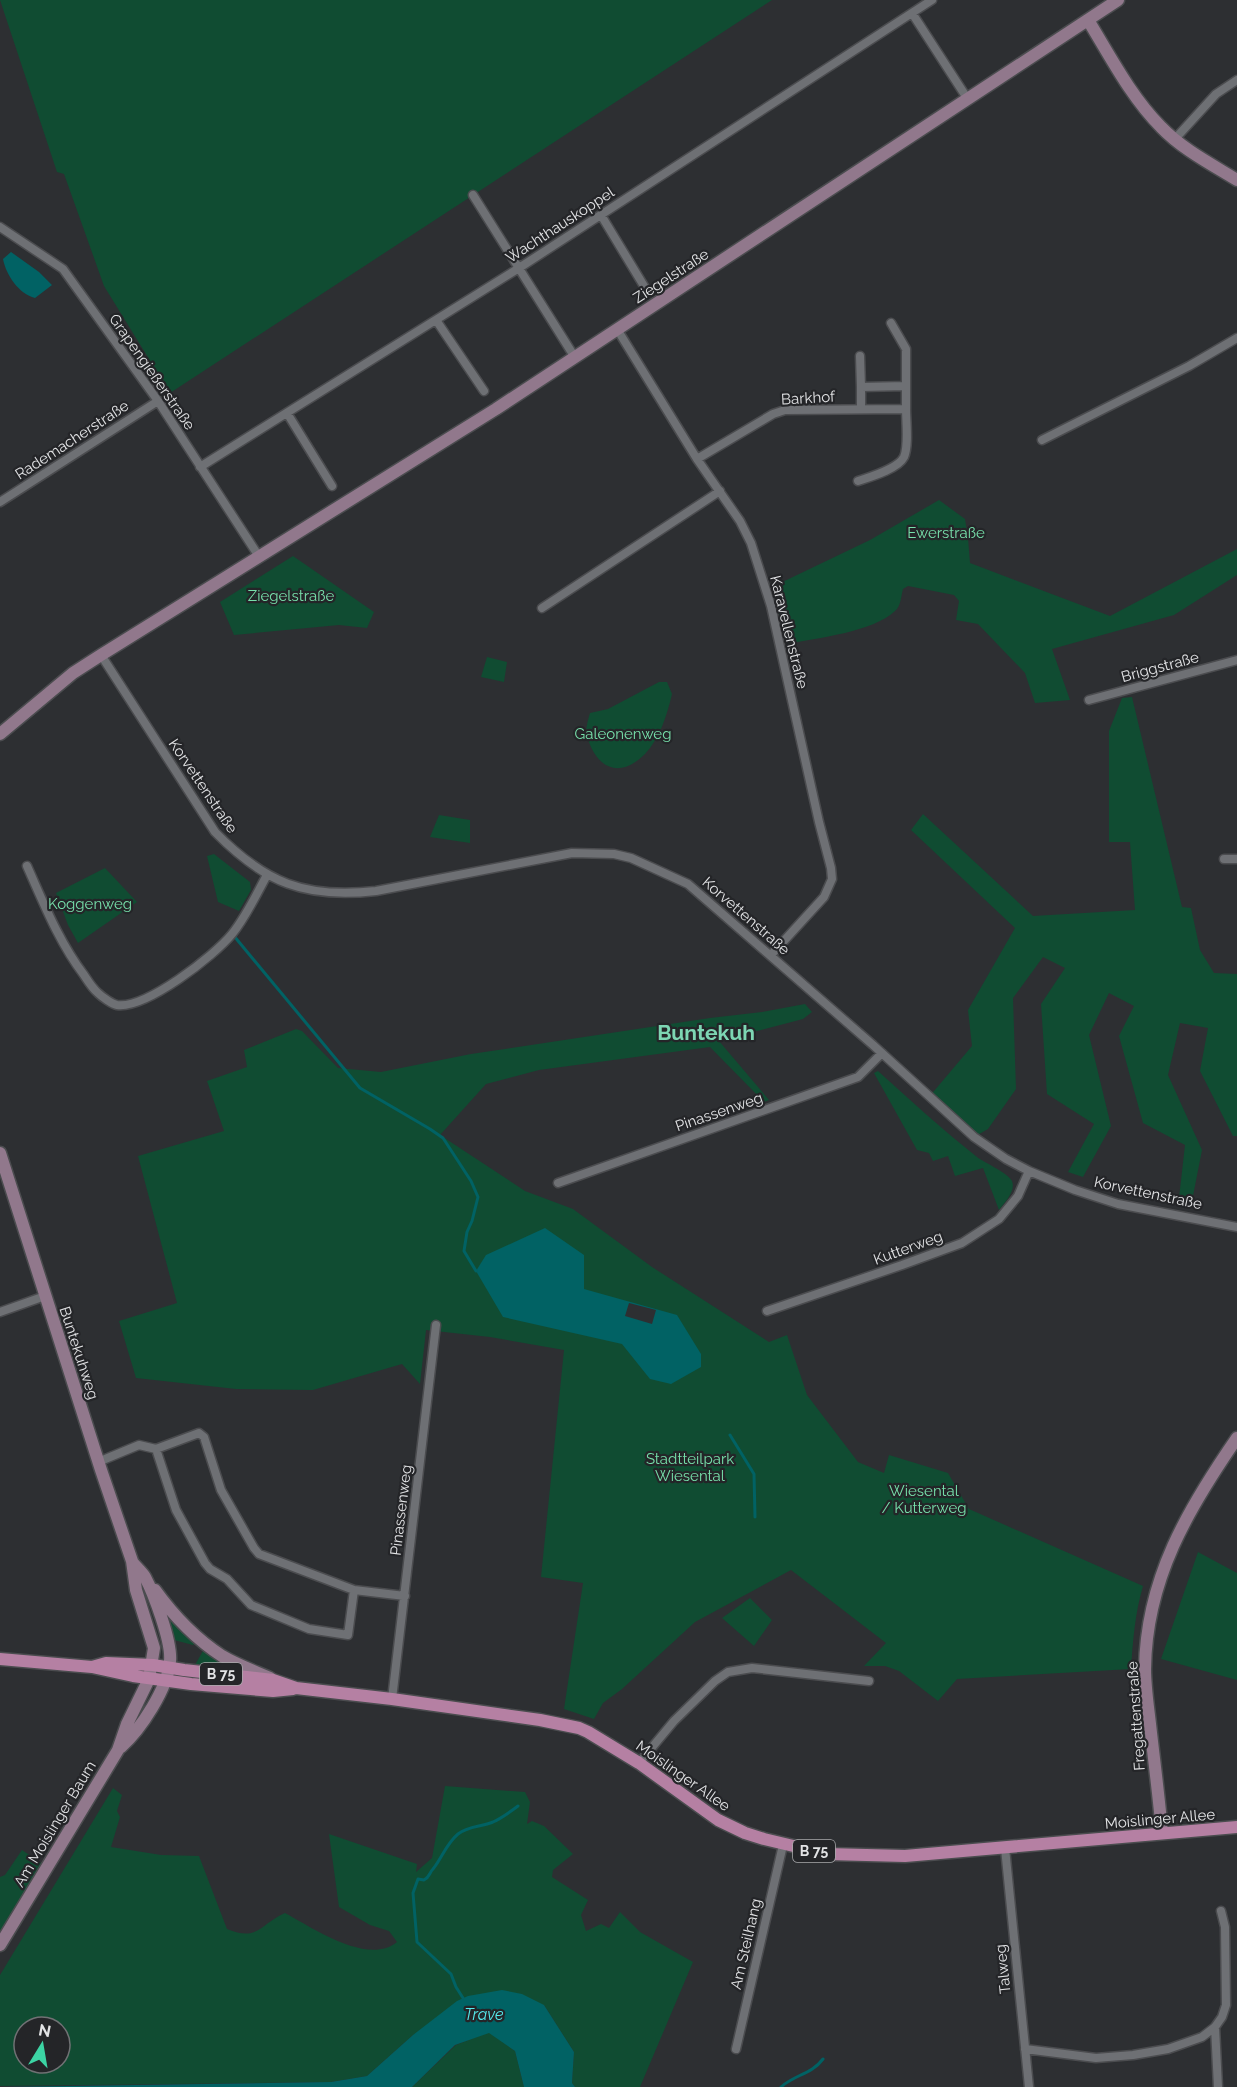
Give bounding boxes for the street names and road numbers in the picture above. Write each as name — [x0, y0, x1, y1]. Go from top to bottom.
street label: Wachthauskoppel — [502, 183, 618, 267]
street label: Ziegelstraße — [630, 245, 712, 307]
street label: Grapengießerstraße — [105, 311, 199, 434]
street label: Barkhof — [781, 388, 836, 408]
street label: Rademacherstraße — [12, 396, 132, 483]
street label: Karavellenstraße — [766, 574, 812, 691]
street label: Briggstraße — [1119, 648, 1201, 686]
street label: Korvettenstraße — [165, 735, 241, 837]
street label: Korvettenstraße — [699, 873, 794, 959]
street label: Pinassenweg — [673, 1089, 765, 1135]
street label: Korvettenstraße — [1092, 1173, 1204, 1213]
street label: Kutterweg — [871, 1227, 945, 1269]
street label: Buntekuhweg — [55, 1304, 103, 1402]
street label: Pinassenweg — [386, 1464, 416, 1556]
street label: Fregattenstraße — [1123, 1660, 1149, 1771]
road number: B 75 — [200, 1663, 242, 1685]
street label: Moislinger Allee — [632, 1737, 734, 1815]
street label: Am Moislinger Baum — [10, 1758, 100, 1890]
street label: Moislinger Allee — [1104, 1805, 1216, 1833]
road number: B 75 — [793, 1840, 835, 1862]
street label: Am Steilhang — [727, 1897, 765, 1991]
street label: Talweg — [991, 1943, 1015, 1995]

